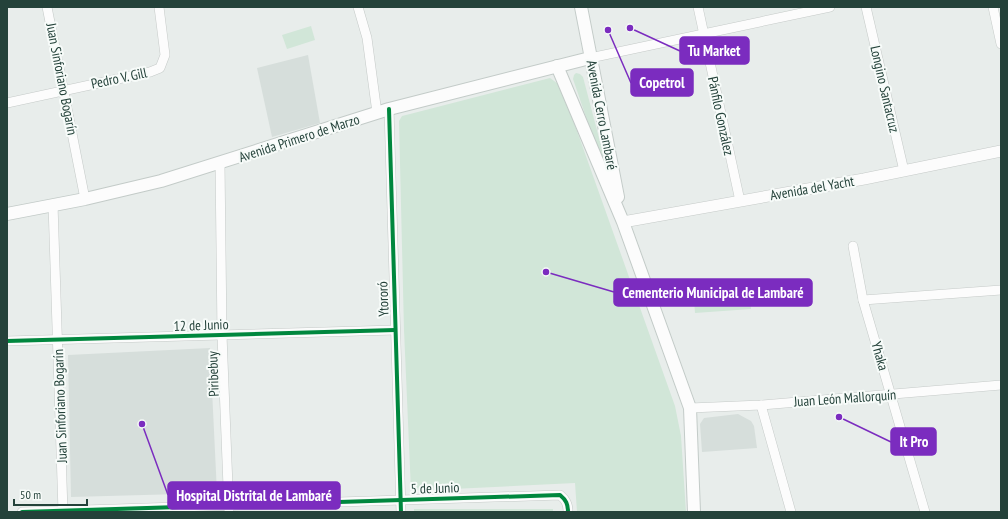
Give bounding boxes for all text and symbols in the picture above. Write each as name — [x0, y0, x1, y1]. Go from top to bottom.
street label: Juan Sinforiano Bogarín — [42, 20, 82, 137]
callout: Tu Market — [680, 37, 749, 64]
text: Tu Market — [688, 41, 741, 60]
street label: Longino Santacruz — [866, 44, 904, 134]
street label: Avenida Cerro Lambaré — [583, 59, 621, 172]
street label: Pedro V. Gill — [89, 63, 149, 93]
callout: Copetrol — [631, 69, 693, 96]
text: Copetrol — [639, 73, 685, 92]
street label: Pánfilo González — [704, 75, 738, 157]
street label: Avenida Primero de Marzo — [236, 110, 362, 166]
street label: Avenida del Yacht — [769, 172, 856, 204]
callout: Cementerio Municipal de Lambaré — [614, 279, 812, 306]
street label: Ytororó — [373, 281, 393, 317]
text: Cementerio Municipal de Lambaré — [622, 283, 804, 302]
street label: 12 de Junio — [173, 315, 229, 335]
street label: Yhaka — [867, 339, 893, 373]
street label: Juan Sinforiano Bogarín — [49, 349, 71, 464]
street label: Piribebuy — [203, 350, 223, 397]
street label: Juan León Mallorquín — [792, 385, 897, 411]
callout: It Pro — [891, 428, 936, 455]
text: It Pro — [900, 432, 929, 451]
street label: 5 de Junio — [410, 478, 460, 498]
scale bar — [14, 481, 87, 507]
callout: Hospital Distrital de Lambaré — [168, 482, 340, 509]
text: Hospital Distrital de Lambaré — [176, 486, 332, 505]
text: 50 m — [20, 487, 41, 502]

